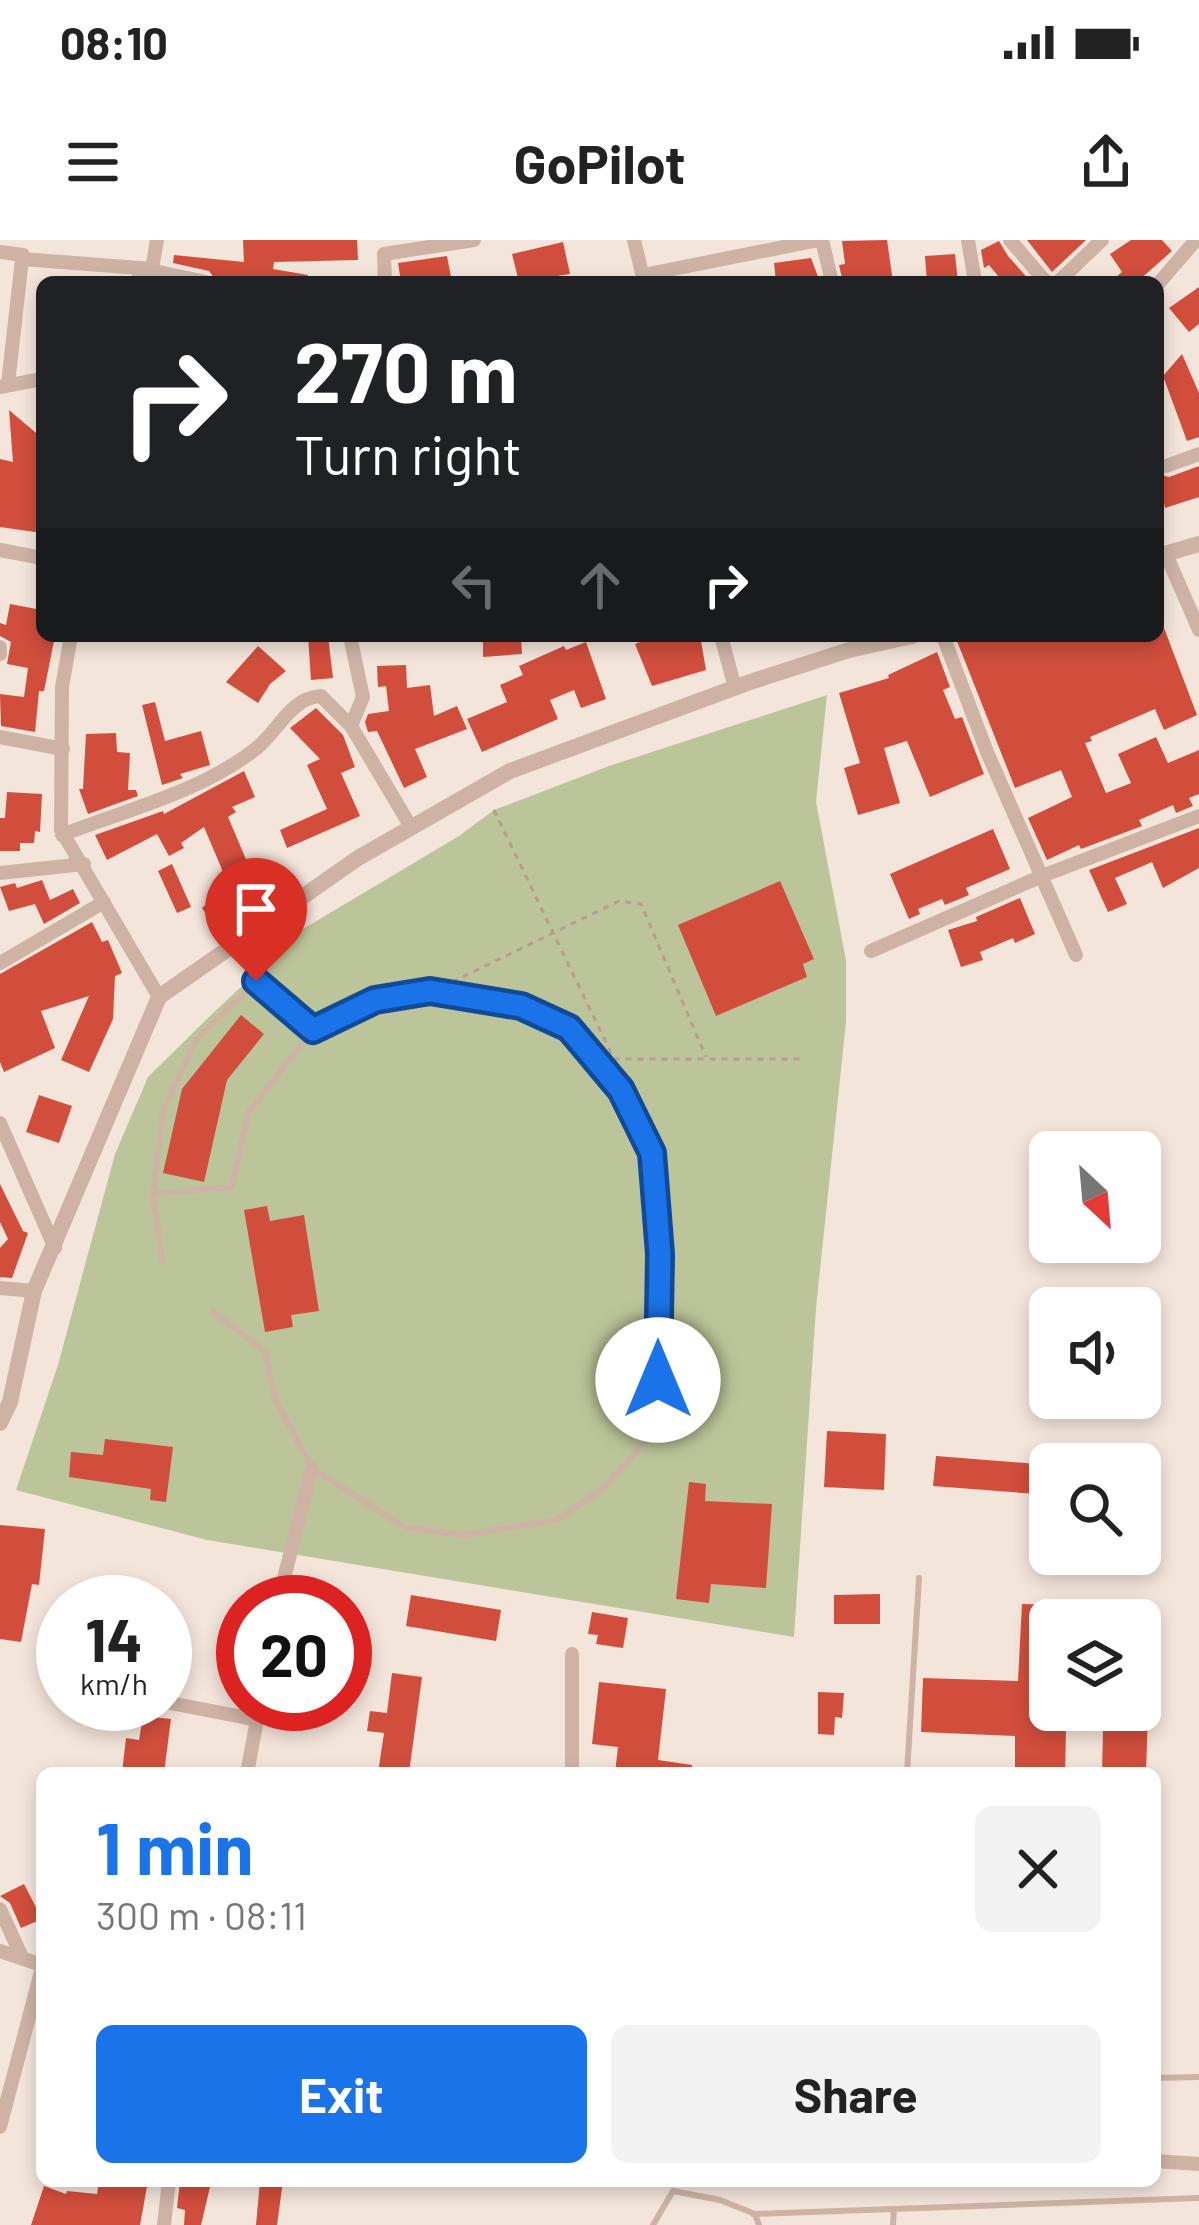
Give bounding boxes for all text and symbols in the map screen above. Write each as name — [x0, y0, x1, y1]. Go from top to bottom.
text: 08:10 — [60, 15, 168, 69]
icon: menu — [60, 129, 126, 195]
icon: share — [1073, 129, 1139, 195]
text: GoPilot — [513, 130, 686, 195]
text: 270 m — [294, 319, 518, 420]
icon: right — [96, 324, 252, 480]
text: Turn right — [294, 421, 522, 486]
icon: left — [441, 552, 507, 618]
icon: ahead — [567, 552, 633, 618]
icon: right — [693, 552, 759, 618]
pin — [205, 858, 307, 981]
icon: arrive — [223, 876, 289, 942]
north arrow — [1029, 1131, 1161, 1263]
map controls — [1029, 1131, 1161, 1731]
button: sound — [1029, 1287, 1161, 1419]
position arrow — [595, 1317, 721, 1443]
button: search — [1029, 1443, 1161, 1575]
speed limit sign: 20 — [216, 1575, 372, 1731]
button: layers — [1029, 1599, 1161, 1731]
text: 14 — [85, 1602, 143, 1674]
text: km/h — [80, 1665, 148, 1701]
text: 1 min — [96, 1803, 254, 1889]
button: close — [975, 1806, 1101, 1932]
text: 300 m · 08:11 — [96, 1891, 307, 1938]
button: Exit — [96, 2025, 587, 2163]
button: Share — [611, 2025, 1101, 2163]

